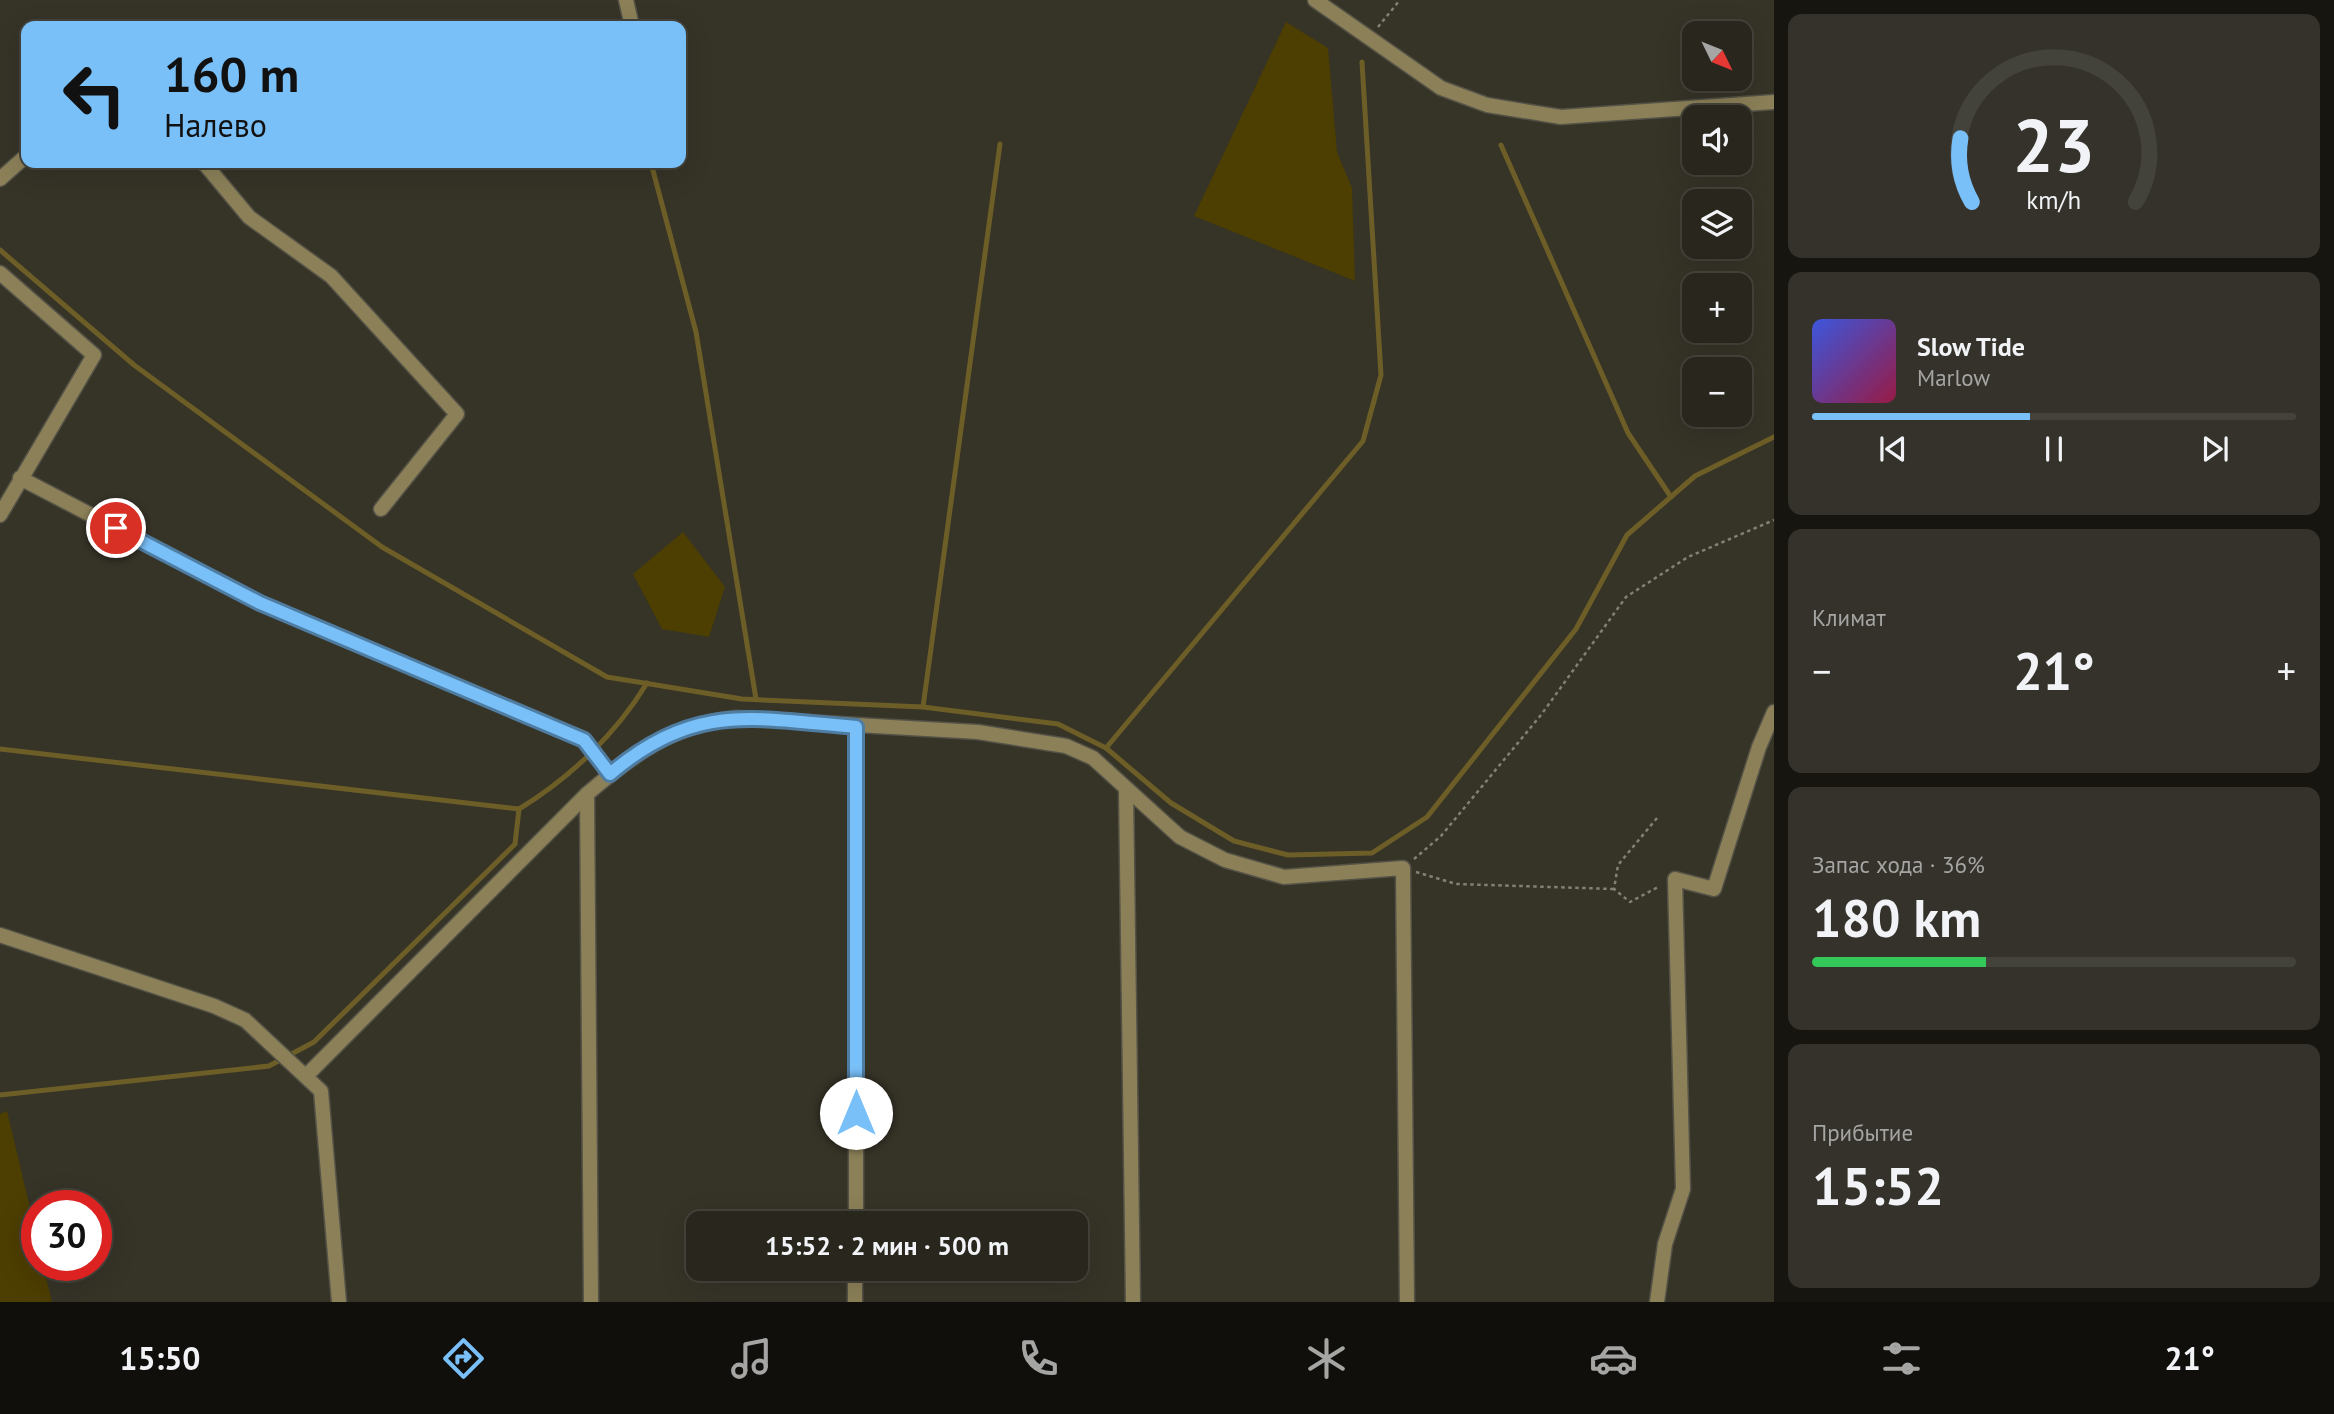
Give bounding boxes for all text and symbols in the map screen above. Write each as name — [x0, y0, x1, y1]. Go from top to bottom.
north arrow — [1682, 21, 1752, 91]
map controls — [1682, 21, 1752, 427]
text: 160 m — [164, 42, 299, 106]
icon: left — [49, 49, 140, 140]
text: 23 — [2013, 98, 2095, 192]
text: Налево — [164, 104, 267, 146]
button: sound — [1682, 105, 1752, 175]
text: km/h — [2027, 184, 2081, 216]
button: layers — [1682, 189, 1752, 259]
button: + — [1682, 273, 1752, 343]
text: Slow Tide — [1917, 330, 2025, 363]
button: − — [1682, 357, 1752, 427]
text: Marlow — [1917, 363, 1990, 392]
icon: previous — [1874, 430, 1912, 468]
icon: pause — [2035, 430, 2073, 468]
icon: next — [2196, 430, 2234, 468]
pin — [86, 498, 146, 558]
icon: arrive — [97, 509, 135, 547]
text: Климат — [1812, 603, 1886, 632]
text: 21° — [2013, 637, 2095, 704]
text: − — [1812, 646, 1831, 695]
text: + — [2277, 646, 2296, 695]
text: Запас хода · 36% — [1812, 850, 1985, 879]
text: 180 km — [1812, 884, 1981, 951]
position arrow — [819, 1076, 893, 1150]
text: Прибытие — [1812, 1118, 1913, 1147]
text: 15:52 — [1812, 1152, 1944, 1219]
speed limit sign: 30 — [21, 1190, 112, 1281]
text: 15:52 · 2 мин · 500 m — [765, 1229, 1009, 1262]
icon: directions — [439, 1334, 488, 1383]
icon: music — [727, 1334, 776, 1383]
icon: phone — [1014, 1334, 1063, 1383]
icon: climate — [1302, 1334, 1351, 1383]
icon: car — [1589, 1334, 1638, 1383]
icon: filters — [1877, 1334, 1926, 1383]
text: 15:50 — [119, 1337, 200, 1379]
text: 21° — [2164, 1337, 2215, 1379]

